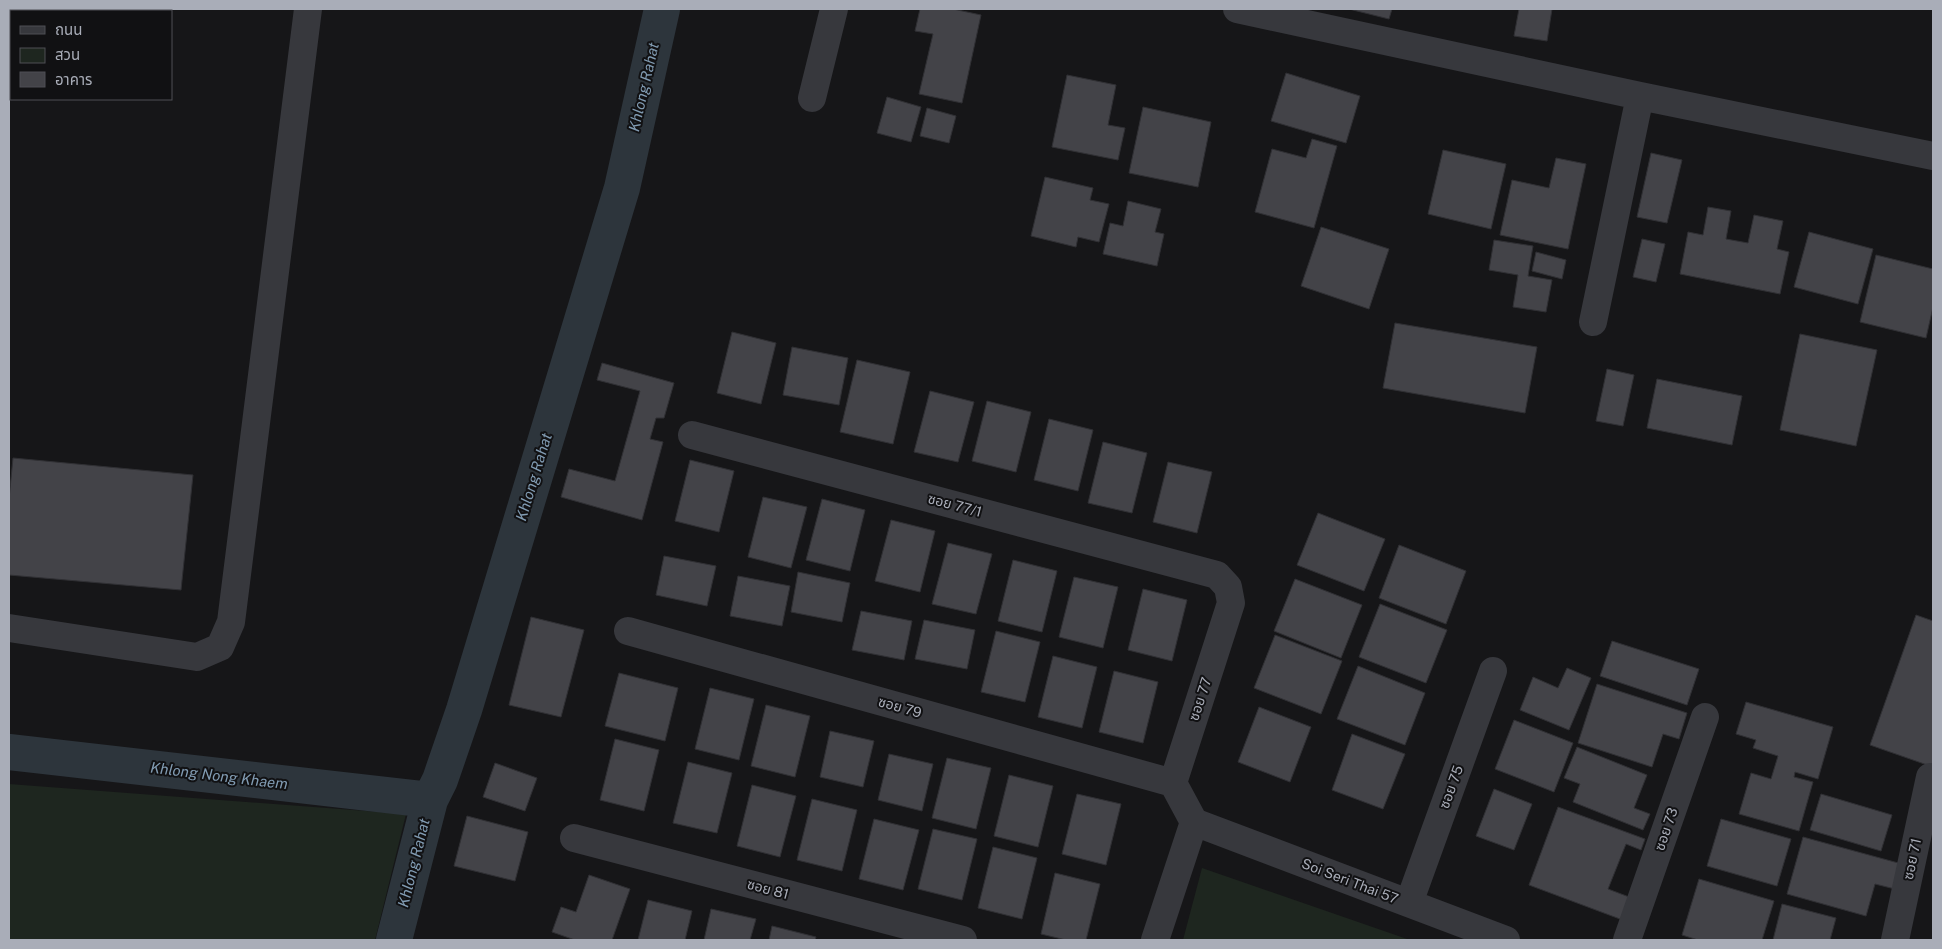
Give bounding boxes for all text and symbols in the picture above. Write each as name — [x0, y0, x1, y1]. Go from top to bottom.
legend — [10, 10, 172, 100]
text: ถนน — [55, 21, 82, 38]
water label: Khlong Rahat — [625, 40, 662, 133]
text: สวน — [55, 46, 80, 63]
text: อาคาร — [55, 71, 92, 88]
water label: Khlong Rahat — [512, 431, 555, 523]
street label: ซอย 77/1 — [926, 490, 984, 520]
street label: ซอย 77 — [1186, 675, 1214, 723]
street label: ซอย 79 — [876, 693, 924, 721]
water label: Khlong Nong Khaem — [149, 759, 289, 792]
street label: ซอย 75 — [1436, 763, 1466, 811]
street label: ซอย 73 — [1651, 805, 1681, 853]
water label: Khlong Rahat — [394, 816, 433, 909]
street label: ซอย 71 — [1900, 837, 1924, 881]
street label: Soi Seri Thai 57 — [1299, 855, 1401, 907]
street label: ซอย 81 — [745, 876, 791, 902]

